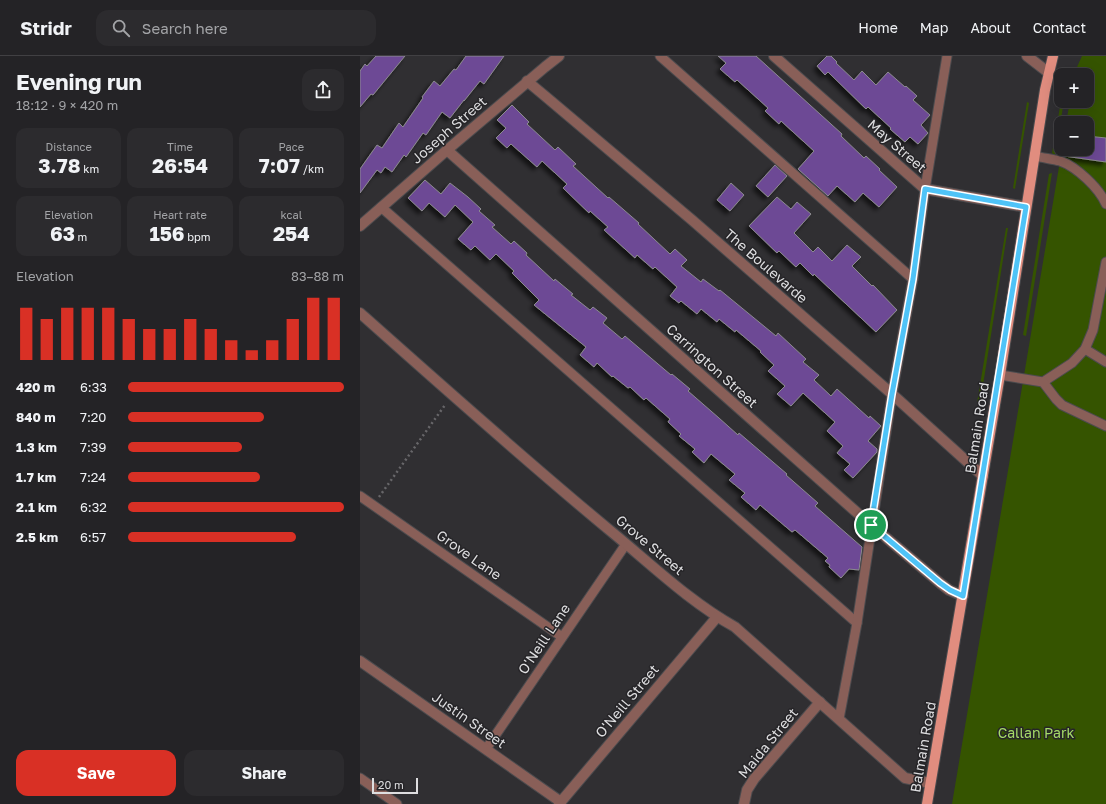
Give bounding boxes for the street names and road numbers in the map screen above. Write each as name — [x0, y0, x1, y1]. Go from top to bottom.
street label: Joseph Street — [408, 92, 490, 167]
street label: May Street — [864, 115, 930, 176]
street label: The Boulevarde — [721, 225, 811, 306]
street label: Carrington Street — [663, 320, 761, 411]
street label: Balmain Road — [961, 381, 992, 475]
street label: Grove Street — [613, 511, 688, 578]
street label: Grove Lane — [434, 526, 505, 583]
street label: O'Neill Lane — [514, 600, 573, 677]
street label: O'Neill Street — [591, 661, 662, 741]
street label: Justin Street — [429, 688, 510, 751]
street label: Balmain Road — [906, 700, 939, 794]
street label: Maida Street — [734, 704, 801, 781]

